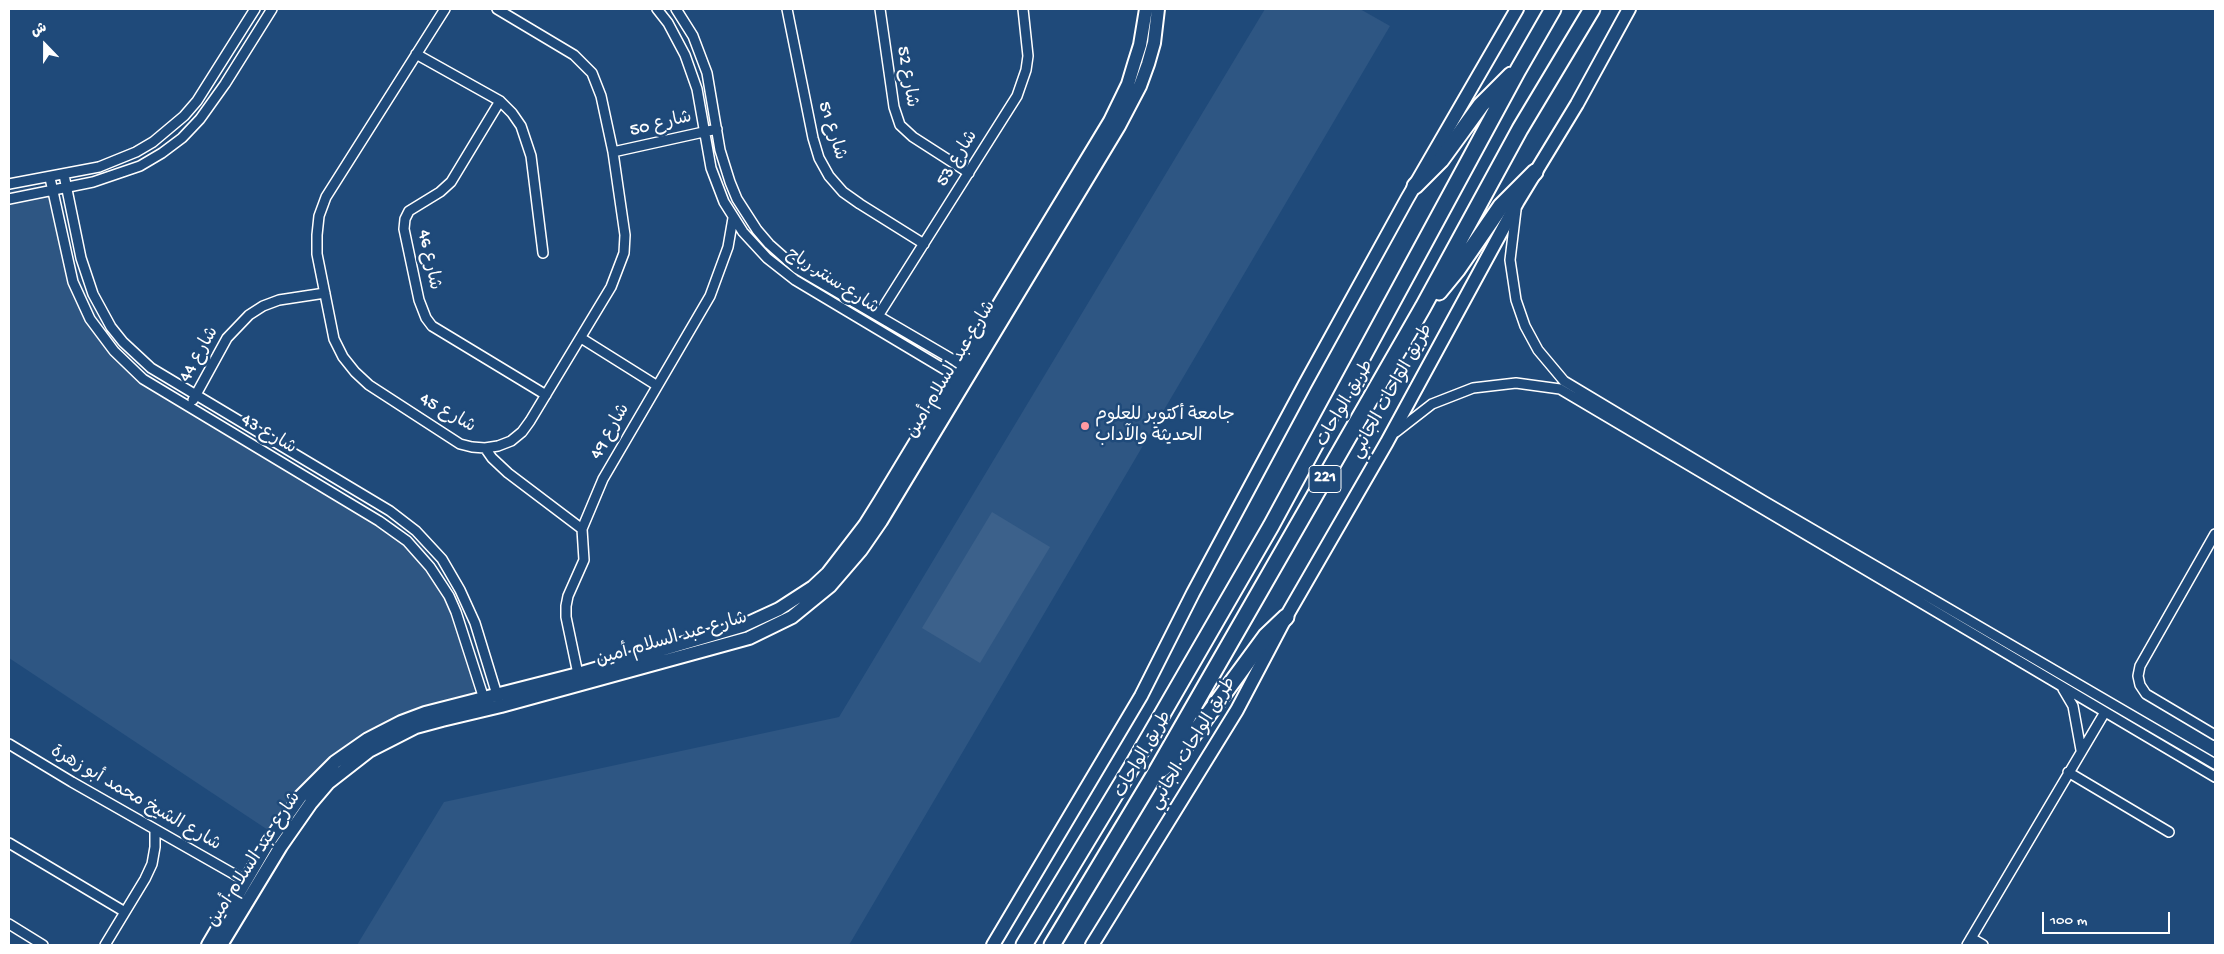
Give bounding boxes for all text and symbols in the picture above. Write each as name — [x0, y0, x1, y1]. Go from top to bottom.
north arrow — [20, 20, 70, 70]
text: ش — [29, 20, 50, 41]
street label: شارع 52 — [891, 45, 921, 109]
street label: شارع 51 — [812, 99, 850, 163]
street label: شارع 50 — [628, 107, 694, 143]
street label: شارع 53 — [932, 127, 984, 191]
street label: شارع 46 — [412, 228, 444, 292]
street label: شارع سنتر رباح — [781, 244, 883, 320]
street label: شارع عبد السلام أمين — [902, 297, 1002, 443]
street label: طريق الواحات الجانبي — [1347, 321, 1439, 463]
street label: شارع 44 — [176, 324, 224, 386]
street label: طريق الواحات — [1312, 357, 1380, 451]
street label: شارع 45 — [415, 389, 479, 439]
street label: شارع 49 — [586, 400, 636, 464]
place label: جامعة أكتوبر للعلوم الحديثة والآداب — [1095, 405, 1235, 448]
street label: شارع 43 — [236, 410, 300, 460]
marker: جامعة أكتوبر للعلوم الحديثة والآداب — [1079, 420, 1091, 432]
road number: 221 — [1309, 466, 1341, 492]
street label: شارع عبد السلام أمين — [594, 608, 750, 672]
street label: طريق الواحات الجانبي — [1146, 674, 1242, 814]
street label: طريق الواحات — [1110, 708, 1178, 802]
street label: شارع الشيخ محمد أبو زهرة — [46, 741, 224, 857]
street label: شارع عبد السلام أمين — [203, 788, 307, 932]
scale bar — [2044, 902, 2172, 934]
text: 100 m — [2050, 912, 2087, 930]

